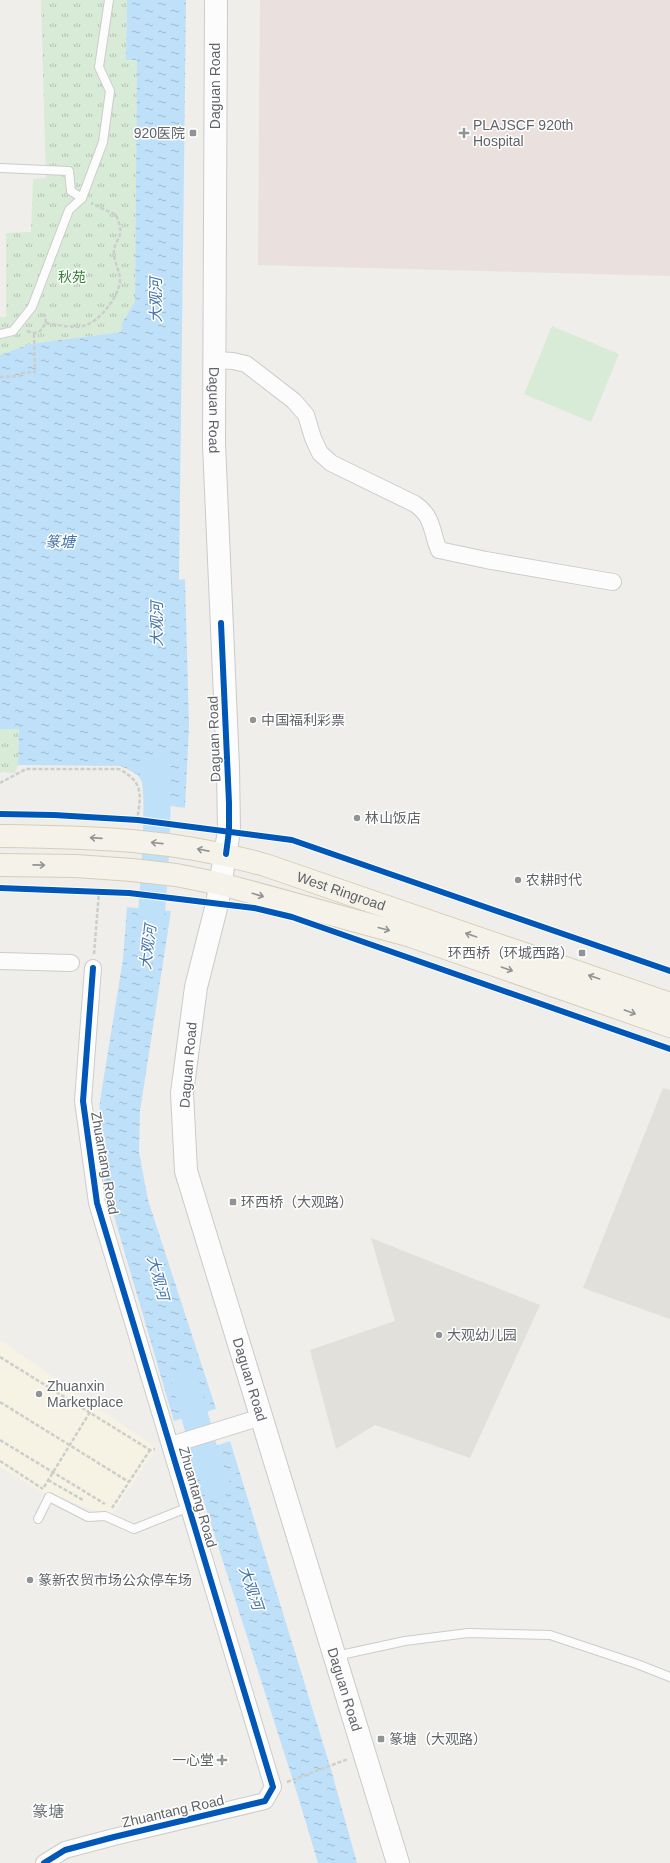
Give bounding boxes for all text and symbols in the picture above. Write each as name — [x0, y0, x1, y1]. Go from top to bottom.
street label: Daguan Road — [207, 43, 223, 129]
place label: PLAJSCF 920th Hospital — [473, 117, 573, 149]
place label: 920医院 — [134, 125, 185, 141]
marker: PLAJSCF 920th Hospital — [458, 127, 470, 139]
marker: 920医院 — [188, 128, 198, 138]
park label: 秋苑 — [58, 269, 86, 285]
water label: 大观河 — [147, 275, 164, 323]
street label: Daguan Road — [206, 367, 222, 454]
water label: 篆塘 — [45, 533, 78, 550]
water label: 大观河 — [148, 599, 165, 647]
street label: Daguan Road — [204, 696, 224, 782]
place label: 中国福利彩票 — [261, 712, 345, 728]
marker: 中国福利彩票 — [248, 715, 258, 725]
place label: 林山饭店 — [365, 810, 421, 826]
marker: 林山饭店 — [352, 813, 362, 823]
one-way arrow — [90, 835, 103, 842]
one-way arrow — [151, 840, 164, 847]
one-way arrow — [197, 845, 210, 853]
one-way arrow — [32, 861, 45, 869]
street label: West Ringroad — [295, 869, 387, 914]
place label: 农耕时代 — [526, 872, 582, 888]
marker: 农耕时代 — [513, 875, 523, 885]
one-way arrow — [252, 892, 265, 899]
water label: 大观河 — [136, 921, 159, 970]
one-way arrow — [377, 925, 390, 933]
one-way arrow — [465, 931, 477, 939]
place label: 环西桥（环城西路） — [448, 945, 574, 961]
marker: 环西桥（环城西路） — [577, 948, 587, 958]
one-way arrow — [501, 966, 514, 973]
one-way arrow — [587, 973, 600, 980]
one-way arrow — [624, 1008, 636, 1016]
street label: Daguan Road — [176, 1021, 200, 1109]
street label: Zhuantang Road — [88, 1110, 122, 1216]
place label: 环西桥（大观路） — [241, 1194, 353, 1210]
marker: 环西桥（大观路） — [228, 1197, 238, 1207]
water label: 大观河 — [144, 1254, 173, 1305]
place label: 大观幼儿园 — [447, 1327, 517, 1343]
marker: 大观幼儿园 — [434, 1330, 444, 1340]
street label: Daguan Road — [230, 1336, 270, 1423]
place label: Zhuanxin Marketplace — [47, 1378, 123, 1410]
marker: Zhuanxin Marketplace — [34, 1389, 44, 1399]
street label: Zhuantang Road — [176, 1445, 220, 1549]
water label: 大观河 — [236, 1564, 268, 1615]
place label: 篆新农贸市场公众停车场 — [38, 1572, 192, 1588]
marker: 篆新农贸市场公众停车场 — [25, 1575, 35, 1585]
street label: Daguan Road — [324, 1646, 365, 1733]
place label: 篆塘（大观路） — [389, 1731, 487, 1747]
marker: 篆塘（大观路） — [376, 1734, 386, 1744]
place label: 一心堂 — [172, 1752, 214, 1768]
marker: 一心堂 — [217, 1755, 227, 1765]
street label: Zhuantang Road — [120, 1791, 226, 1831]
district label: 篆塘 — [32, 1803, 64, 1820]

